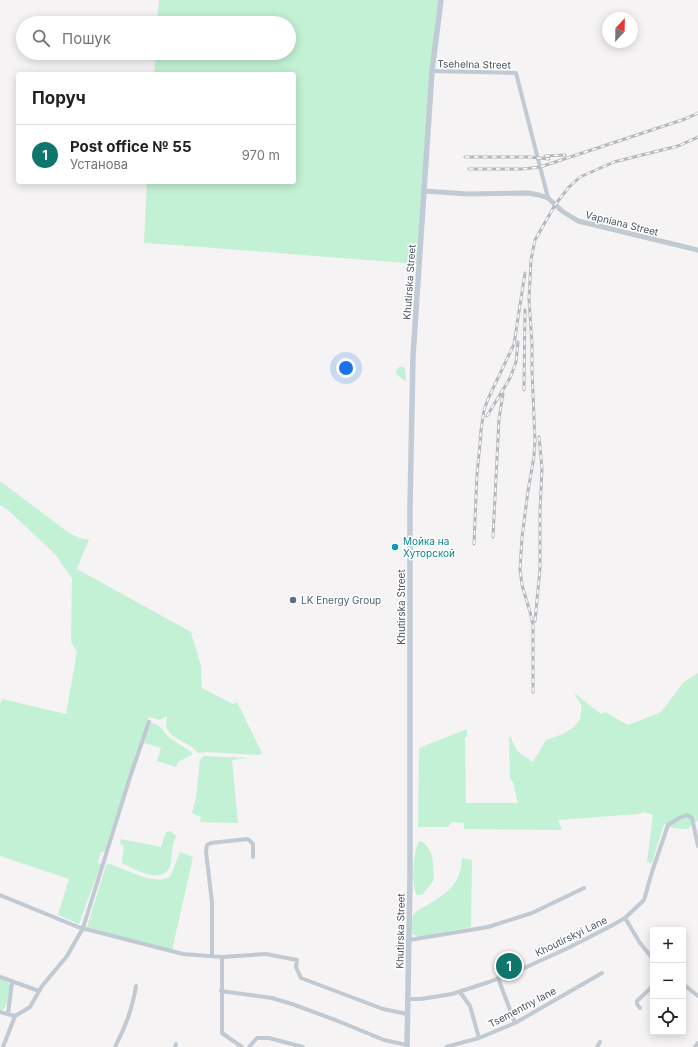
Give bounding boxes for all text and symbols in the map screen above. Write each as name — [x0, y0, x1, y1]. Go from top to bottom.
north arrow — [602, 12, 638, 48]
search box — [16, 16, 296, 60]
icon: search — [30, 27, 52, 49]
text: Пошук — [62, 29, 111, 48]
street label: Tsehelna Street — [437, 57, 512, 71]
text: Поруч — [32, 88, 86, 108]
text: Post office № 55 — [70, 137, 192, 156]
text: 1 — [42, 147, 48, 163]
text: 970 m — [242, 147, 280, 163]
text: Установа — [70, 156, 128, 172]
street label: Vapniana Street — [584, 208, 660, 238]
street label: Khutirska Street — [400, 243, 418, 320]
your location — [336, 358, 356, 378]
place label: Мойка на Хуторской — [403, 535, 455, 559]
marker: Мойка на Хуторской — [390, 542, 400, 552]
street label: Khutirska Street — [395, 569, 407, 645]
place label: LK Energy Group — [301, 594, 381, 606]
marker: LK Energy Group — [288, 595, 298, 605]
street label: Khutirska Street — [393, 892, 407, 969]
street label: Khoutirskyi Lane — [533, 913, 609, 959]
map controls — [650, 927, 686, 1035]
button: + — [650, 927, 686, 963]
pin: 1 — [496, 951, 522, 981]
button: − — [650, 963, 686, 999]
street label: Tsementny lane — [486, 984, 558, 1030]
button: locate — [650, 999, 686, 1035]

